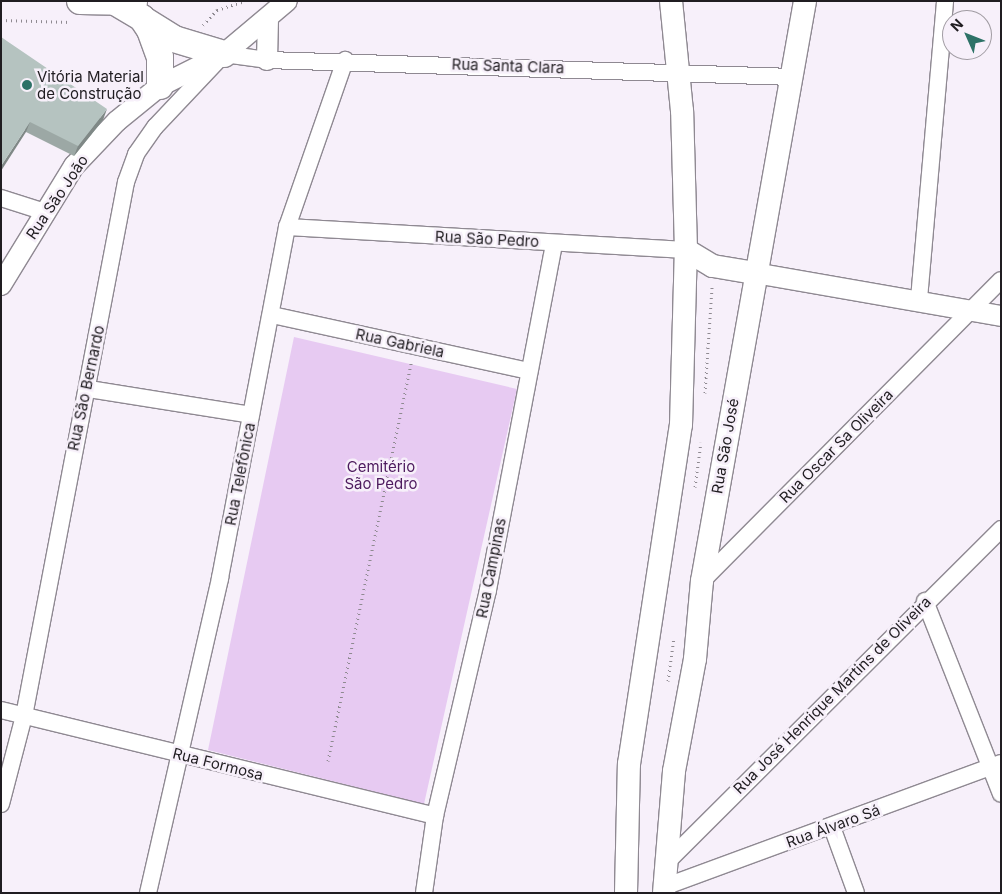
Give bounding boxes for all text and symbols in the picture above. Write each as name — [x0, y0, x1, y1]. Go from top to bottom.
north arrow — [942, 10, 992, 60]
text: N — [947, 15, 966, 35]
street label: Rua Santa Clara — [451, 55, 565, 77]
place label: Vitória Material de Construção — [37, 67, 144, 102]
marker: Vitória Material de Construção — [21, 79, 33, 91]
street label: Rua São João — [22, 152, 92, 242]
street label: Rua São Pedro — [434, 227, 540, 251]
street label: Rua São Bernardo — [64, 324, 108, 452]
street label: Rua Gabriela — [354, 325, 446, 361]
street label: Rua Oscar Sa Oliveira — [775, 385, 897, 507]
street label: Rua São José — [708, 397, 742, 495]
street label: Rua Telefônica — [221, 421, 259, 527]
park label: Cemitério São Pedro — [344, 457, 418, 492]
street label: Rua Campinas — [472, 516, 510, 620]
street label: Rua José Henrique Martins de Oliveira — [730, 593, 934, 797]
street label: Rua Formosa — [171, 744, 265, 784]
street label: Rua Álvaro Sá — [784, 801, 882, 851]

